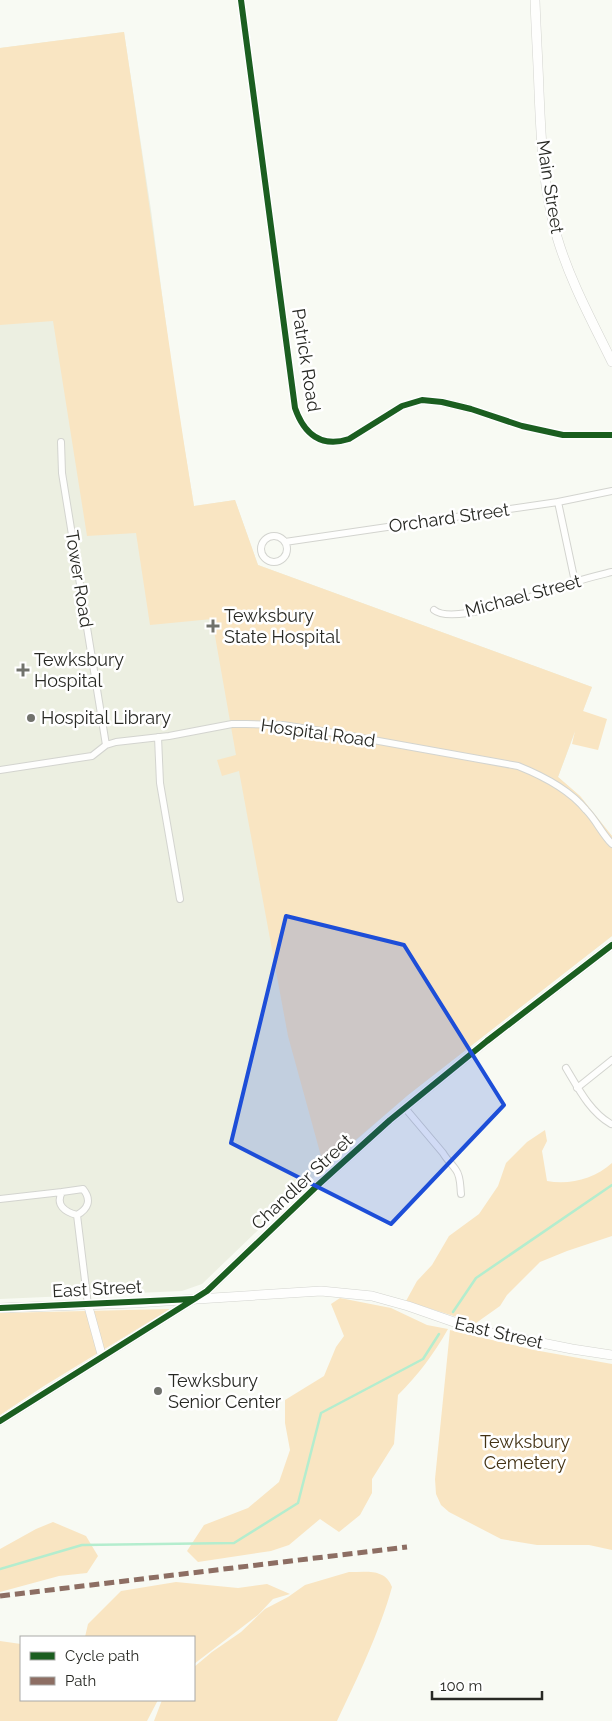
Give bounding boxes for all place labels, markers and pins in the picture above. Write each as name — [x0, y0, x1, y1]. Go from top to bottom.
place label: Tewksbury State Hospital — [224, 605, 340, 647]
marker: Tewksbury State Hospital — [206, 619, 220, 633]
place label: Tewksbury Hospital — [34, 649, 124, 691]
marker: Tewksbury Hospital — [16, 663, 30, 677]
place label: Hospital Library — [41, 707, 171, 728]
marker: Hospital Library — [25, 712, 37, 724]
place label: Tewksbury Senior Center — [168, 1370, 282, 1412]
marker: Tewksbury Senior Center — [152, 1385, 164, 1397]

